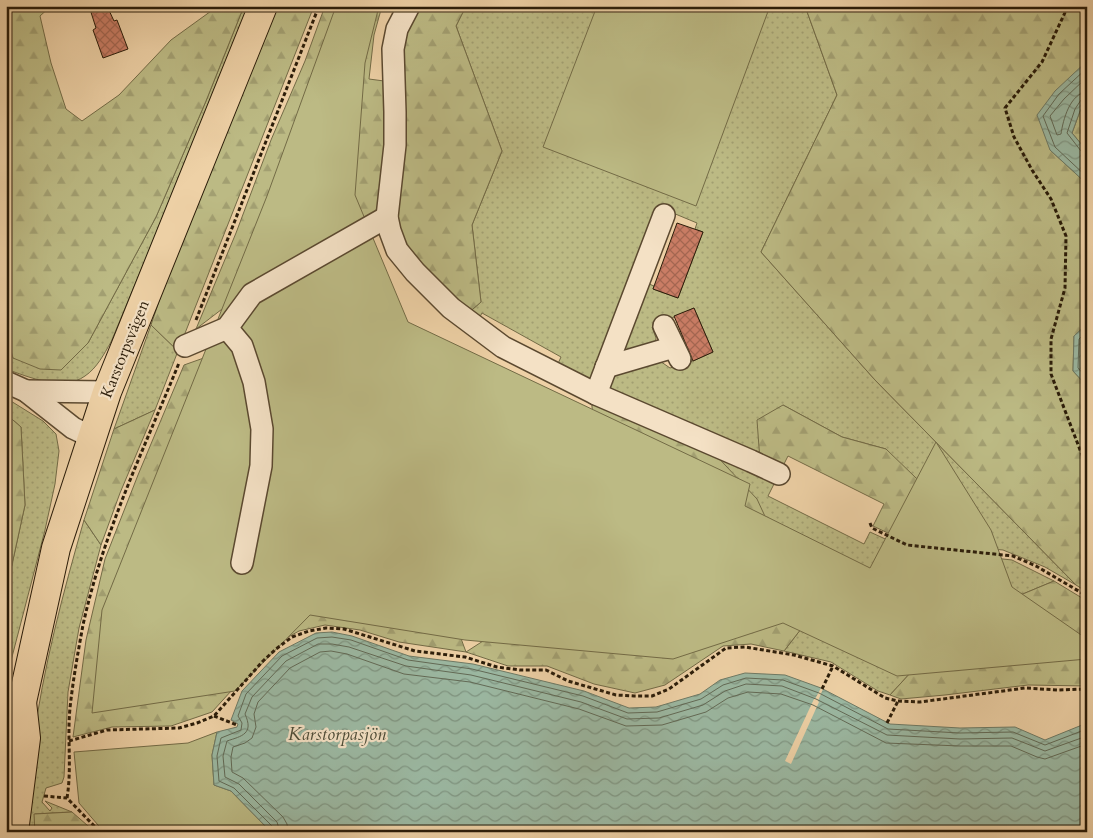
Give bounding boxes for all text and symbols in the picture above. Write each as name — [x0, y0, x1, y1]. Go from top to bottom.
street label: Karstorpsvägen — [95, 297, 155, 401]
water label: Karstorpasjön — [288, 722, 386, 747]

